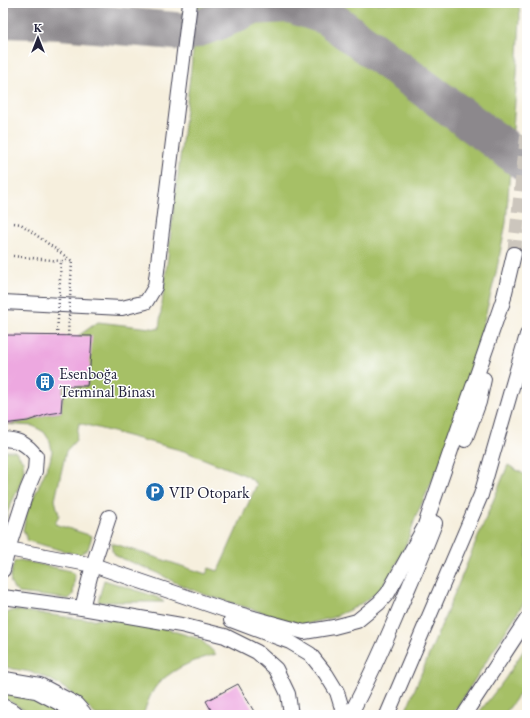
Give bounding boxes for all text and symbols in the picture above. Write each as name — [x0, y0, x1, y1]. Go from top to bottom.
north arrow — [18, 18, 58, 58]
text: K — [34, 21, 43, 35]
place label: Esenboğa Terminal Binası — [59, 363, 155, 402]
building icon: Esenboğa Terminal Binası — [34, 371, 56, 393]
parking icon: VIP Otopark — [144, 481, 166, 503]
place label: VIP Otopark — [169, 482, 250, 503]

